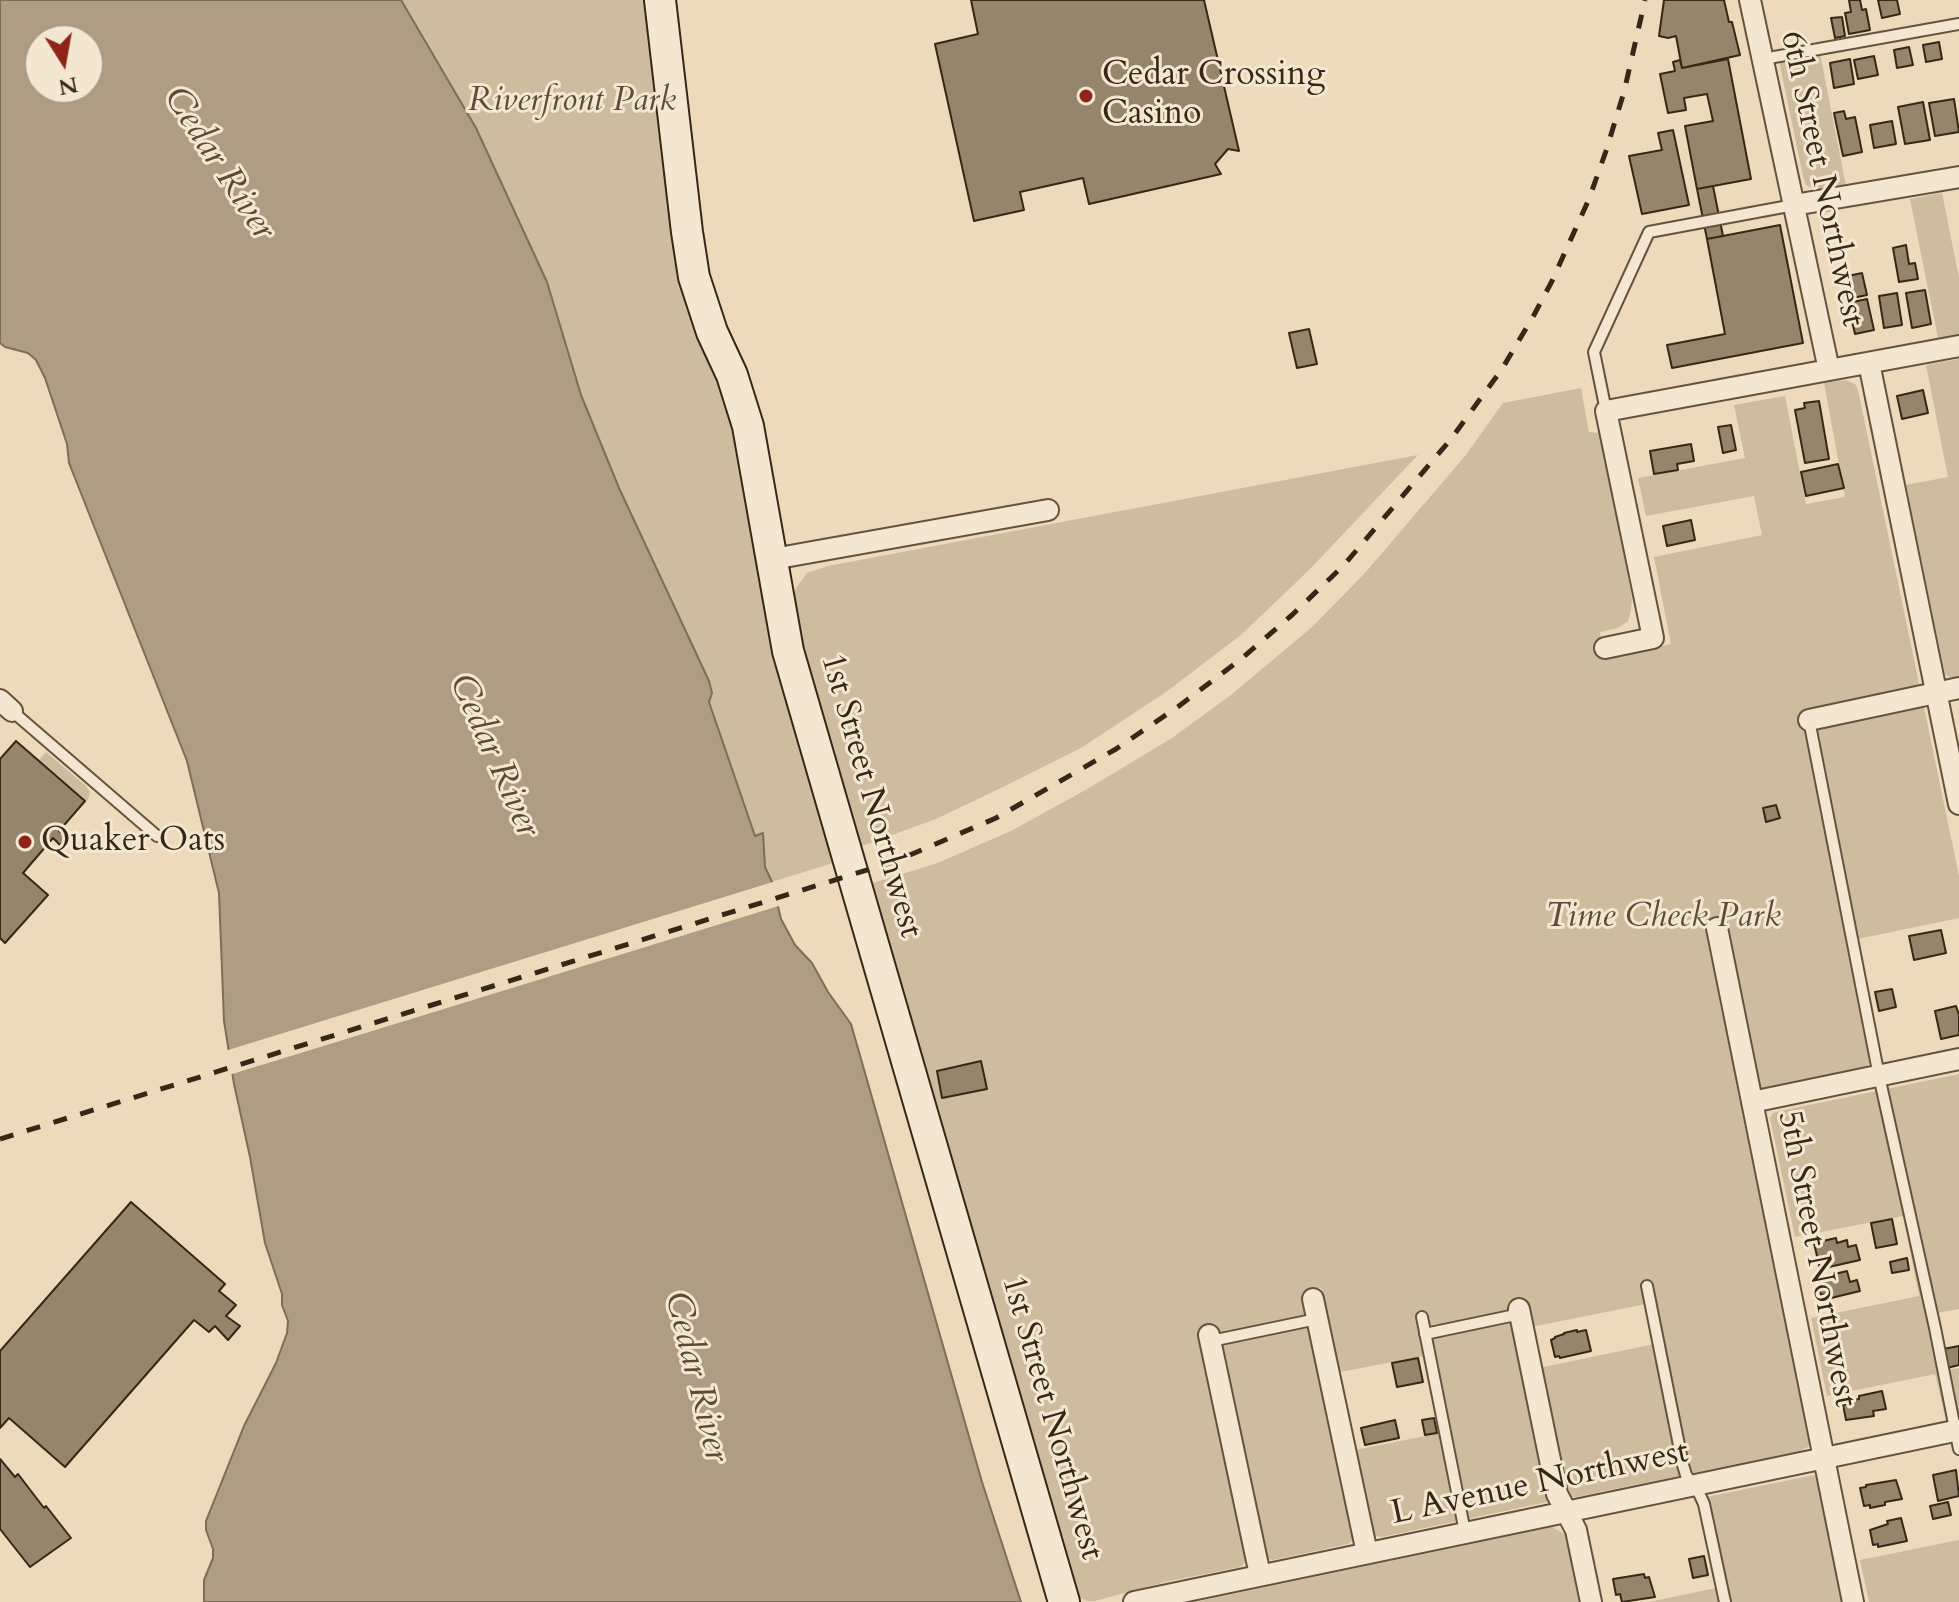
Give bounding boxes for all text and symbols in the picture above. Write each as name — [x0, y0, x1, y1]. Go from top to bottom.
north arrow — [24, 24, 104, 104]
street label: 6th Street Northwest — [1770, 28, 1872, 330]
place label: Cedar Crossing Casino — [1102, 56, 1325, 136]
text: N — [56, 69, 80, 102]
water label: Cedar River — [153, 79, 283, 249]
park label: Riverfront Park — [468, 82, 676, 122]
marker: Cedar Crossing Casino — [1077, 87, 1095, 105]
street label: 1st Street Northwest — [810, 649, 930, 943]
water label: Cedar River — [438, 668, 548, 844]
place label: Quaker Oats — [41, 822, 225, 862]
marker: Quaker Oats — [16, 833, 34, 851]
park label: Time Check Park — [1545, 898, 1781, 938]
street label: 5th Street Northwest — [1767, 1107, 1865, 1411]
street label: 1st Street Northwest — [991, 1271, 1111, 1565]
water label: Cedar River — [653, 1287, 737, 1467]
street label: L Avenue Northwest — [1388, 1433, 1692, 1535]

